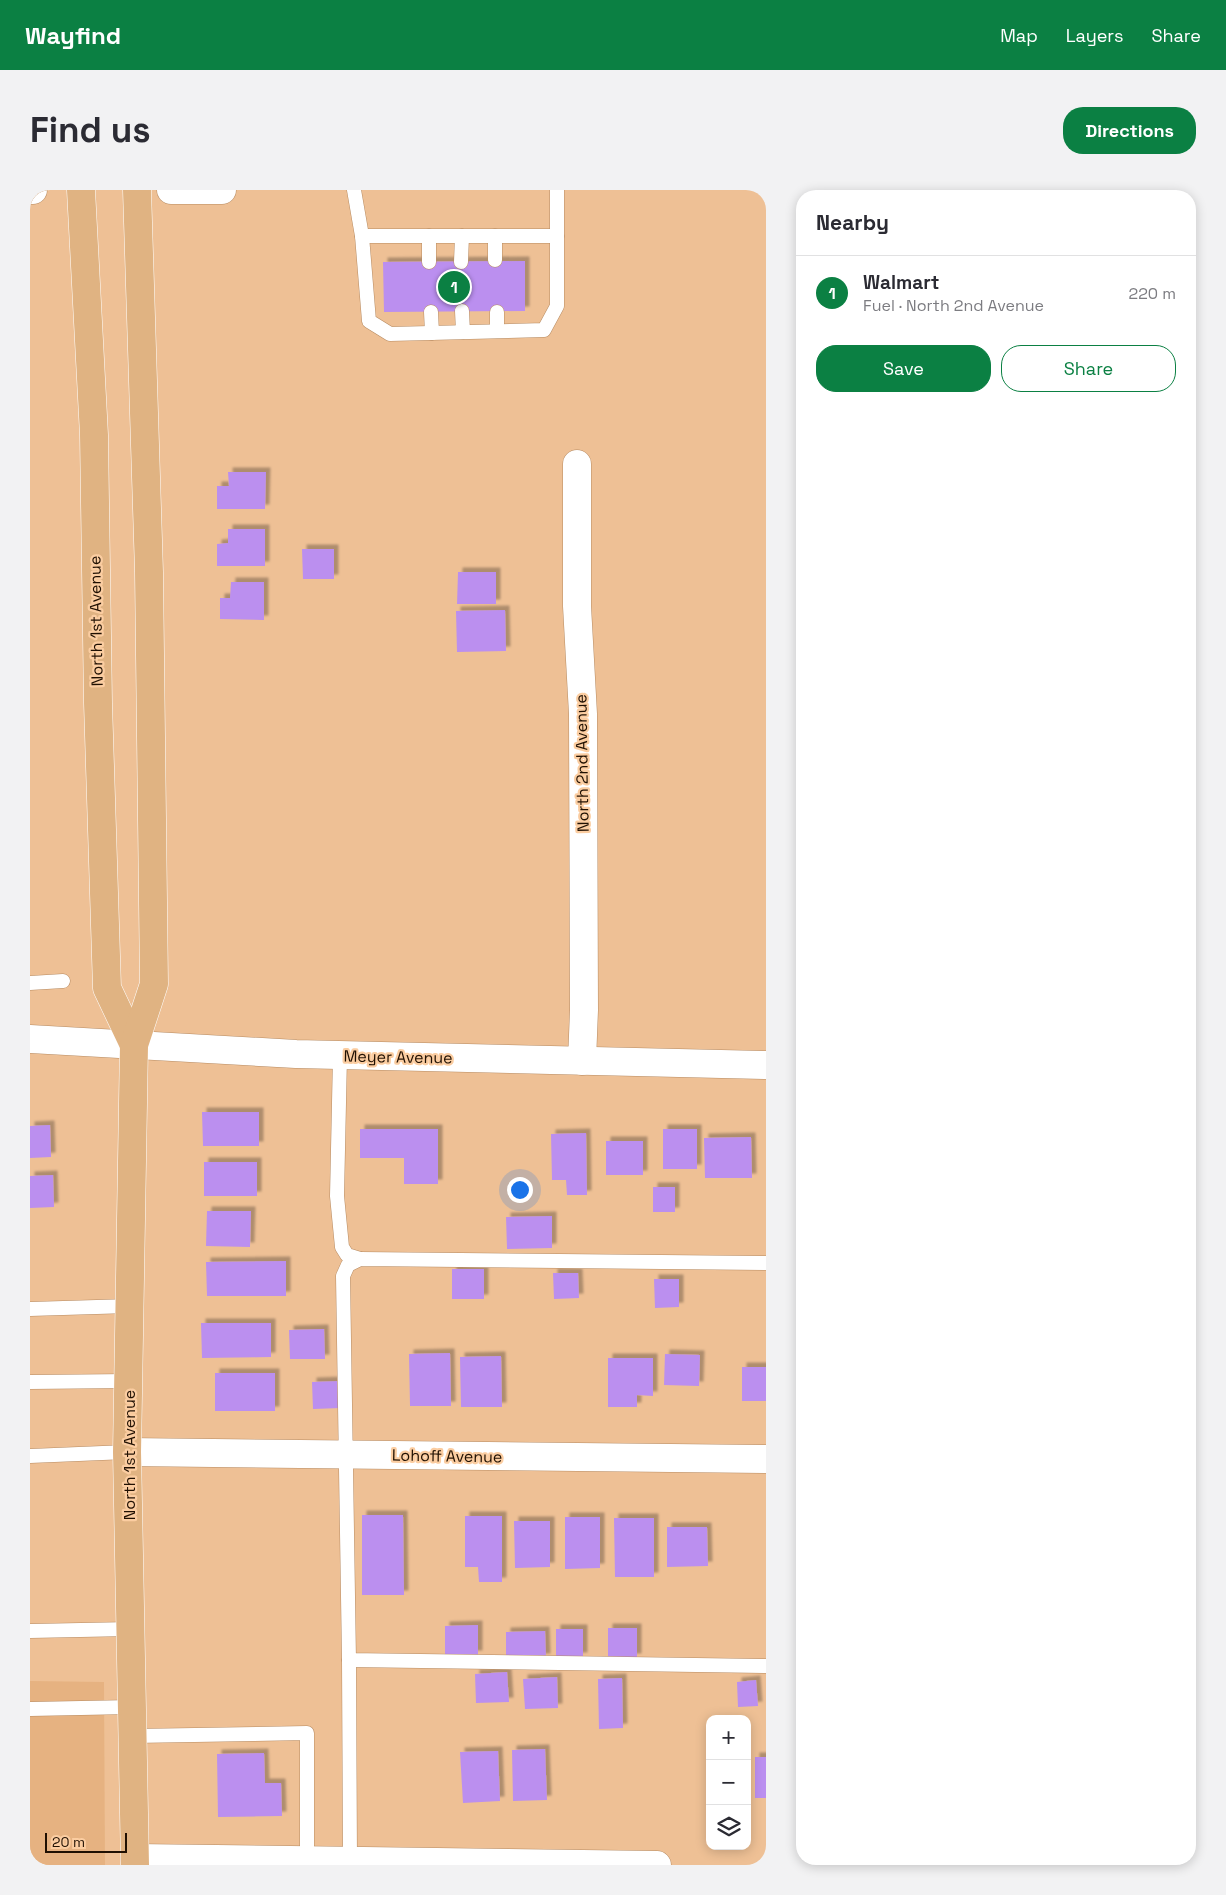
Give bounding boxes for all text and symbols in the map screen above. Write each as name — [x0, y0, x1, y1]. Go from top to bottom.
text: Wayfind — [25, 20, 121, 51]
text: Map — [1000, 24, 1038, 47]
text: Layers — [1066, 24, 1123, 47]
text: Share — [1151, 24, 1201, 47]
button: Directions — [1063, 107, 1196, 154]
text: Find us — [30, 108, 151, 152]
text: Nearby — [816, 209, 889, 236]
pin: 1 — [438, 268, 470, 306]
text: Walmart — [863, 270, 939, 295]
text: 1 — [828, 283, 836, 304]
text: 220 m — [1129, 283, 1176, 304]
text: Fuel · North 2nd Avenue — [863, 295, 1044, 316]
button: Save — [816, 345, 991, 392]
button: Share — [1001, 345, 1176, 392]
street label: North 1st Avenue — [84, 556, 108, 686]
street label: North 2nd Avenue — [570, 694, 594, 832]
street label: Meyer Avenue — [343, 1046, 453, 1068]
your location — [507, 1177, 533, 1203]
street label: North 1st Avenue — [119, 1390, 140, 1520]
street label: Lohoff Avenue — [392, 1445, 502, 1467]
map controls — [706, 1715, 751, 1850]
button: + — [706, 1715, 751, 1760]
button: − — [706, 1760, 751, 1805]
button: layers — [706, 1805, 751, 1850]
scale bar — [45, 1830, 128, 1853]
text: 20 m — [52, 1833, 85, 1851]

